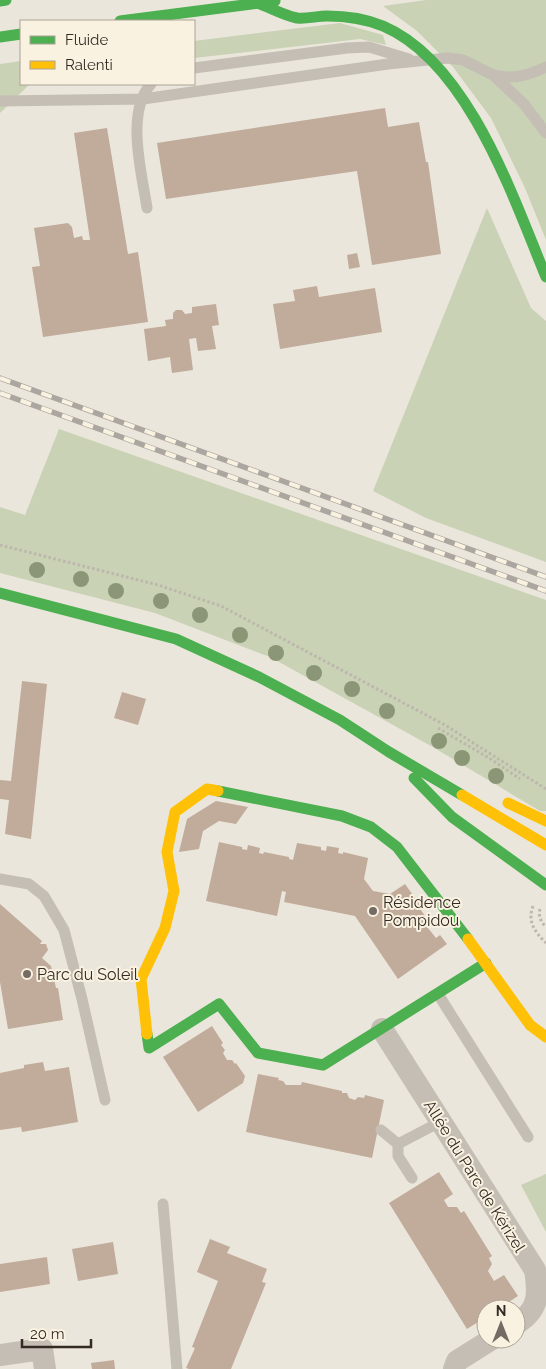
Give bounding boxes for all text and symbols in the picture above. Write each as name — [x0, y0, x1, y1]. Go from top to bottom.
legend — [20, 20, 195, 85]
text: Fluide — [65, 31, 108, 49]
text: Ralenti — [65, 56, 113, 74]
place label: Résidence Pompidou — [383, 893, 461, 930]
marker: Résidence Pompidou — [367, 905, 379, 917]
place label: Parc du Soleil — [37, 965, 139, 984]
marker: Parc du Soleil — [21, 968, 33, 980]
street label: Allée du Parc de Kérizel — [420, 1097, 530, 1256]
north arrow — [476, 1299, 526, 1349]
text: N — [496, 1303, 506, 1319]
scale bar — [22, 1316, 91, 1348]
text: 20 m — [30, 1325, 65, 1343]

